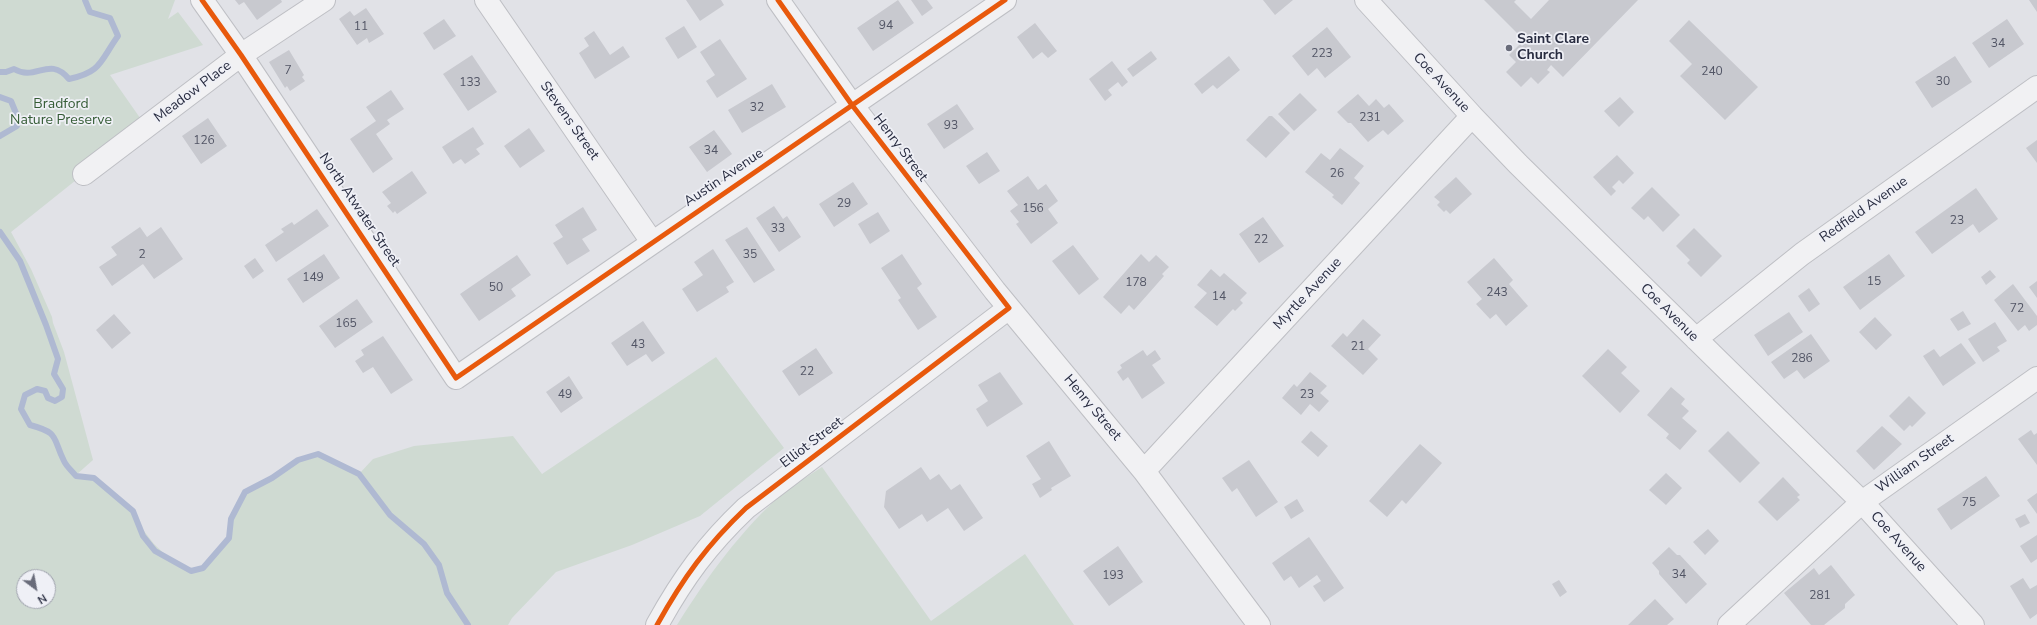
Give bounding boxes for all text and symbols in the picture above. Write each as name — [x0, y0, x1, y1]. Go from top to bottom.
house number: 94 — [879, 19, 893, 33]
house number: 11 — [354, 20, 368, 34]
place label: Saint Clare Church — [1517, 32, 1589, 64]
house number: 34 — [1991, 37, 2005, 51]
marker: Saint Clare Church — [1504, 43, 1514, 53]
house number: 223 — [1311, 47, 1333, 61]
street label: Coe Avenue — [1409, 50, 1473, 116]
street label: Meadow Place — [151, 58, 235, 126]
house number: 7 — [284, 64, 292, 78]
house number: 240 — [1701, 65, 1723, 79]
house number: 30 — [1936, 75, 1950, 89]
house number: 133 — [459, 76, 481, 90]
street label: Stevens Street — [536, 79, 602, 163]
park label: Bradford Nature Preserve — [10, 97, 112, 130]
house number: 32 — [750, 101, 764, 115]
street label: Henry Street — [869, 111, 931, 185]
house number: 231 — [1359, 111, 1381, 125]
house number: 93 — [944, 119, 958, 133]
house number: 126 — [193, 134, 215, 148]
house number: 34 — [704, 144, 718, 158]
street label: Austin Avenue — [681, 145, 767, 211]
street label: North Atwater Street — [315, 150, 403, 270]
house number: 26 — [1330, 167, 1344, 181]
street label: Redfield Avenue — [1817, 173, 1911, 247]
house number: 29 — [837, 197, 851, 211]
house number: 156 — [1022, 202, 1044, 216]
house number: 23 — [1950, 214, 1964, 228]
house number: 33 — [771, 222, 785, 236]
house number: 22 — [1254, 233, 1268, 247]
house number: 2 — [138, 248, 146, 262]
house number: 35 — [743, 248, 757, 262]
street label: Myrtle Avenue — [1270, 255, 1346, 333]
house number: 149 — [302, 271, 324, 285]
house number: 15 — [1867, 275, 1881, 289]
house number: 178 — [1125, 276, 1147, 290]
street label: Coe Avenue — [1636, 280, 1702, 346]
house number: 50 — [489, 281, 503, 295]
house number: 243 — [1486, 286, 1508, 300]
house number: 14 — [1212, 290, 1226, 304]
house number: 72 — [2010, 302, 2024, 316]
house number: 165 — [335, 317, 357, 331]
house number: 43 — [631, 338, 645, 352]
house number: 21 — [1351, 340, 1365, 354]
house number: 286 — [1791, 352, 1813, 366]
house number: 22 — [800, 365, 814, 379]
street label: Henry Street — [1060, 372, 1124, 444]
house number: 49 — [558, 388, 572, 402]
house number: 23 — [1300, 388, 1314, 402]
street label: Elliot Street — [777, 414, 847, 472]
street label: William Street — [1873, 431, 1957, 497]
house number: 75 — [1962, 496, 1976, 510]
street label: Coe Avenue — [1867, 508, 1929, 576]
house number: 34 — [1672, 568, 1686, 582]
north arrow — [16, 569, 56, 609]
house number: 193 — [1102, 569, 1124, 583]
house number: 281 — [1809, 589, 1831, 603]
text: N — [35, 590, 50, 607]

